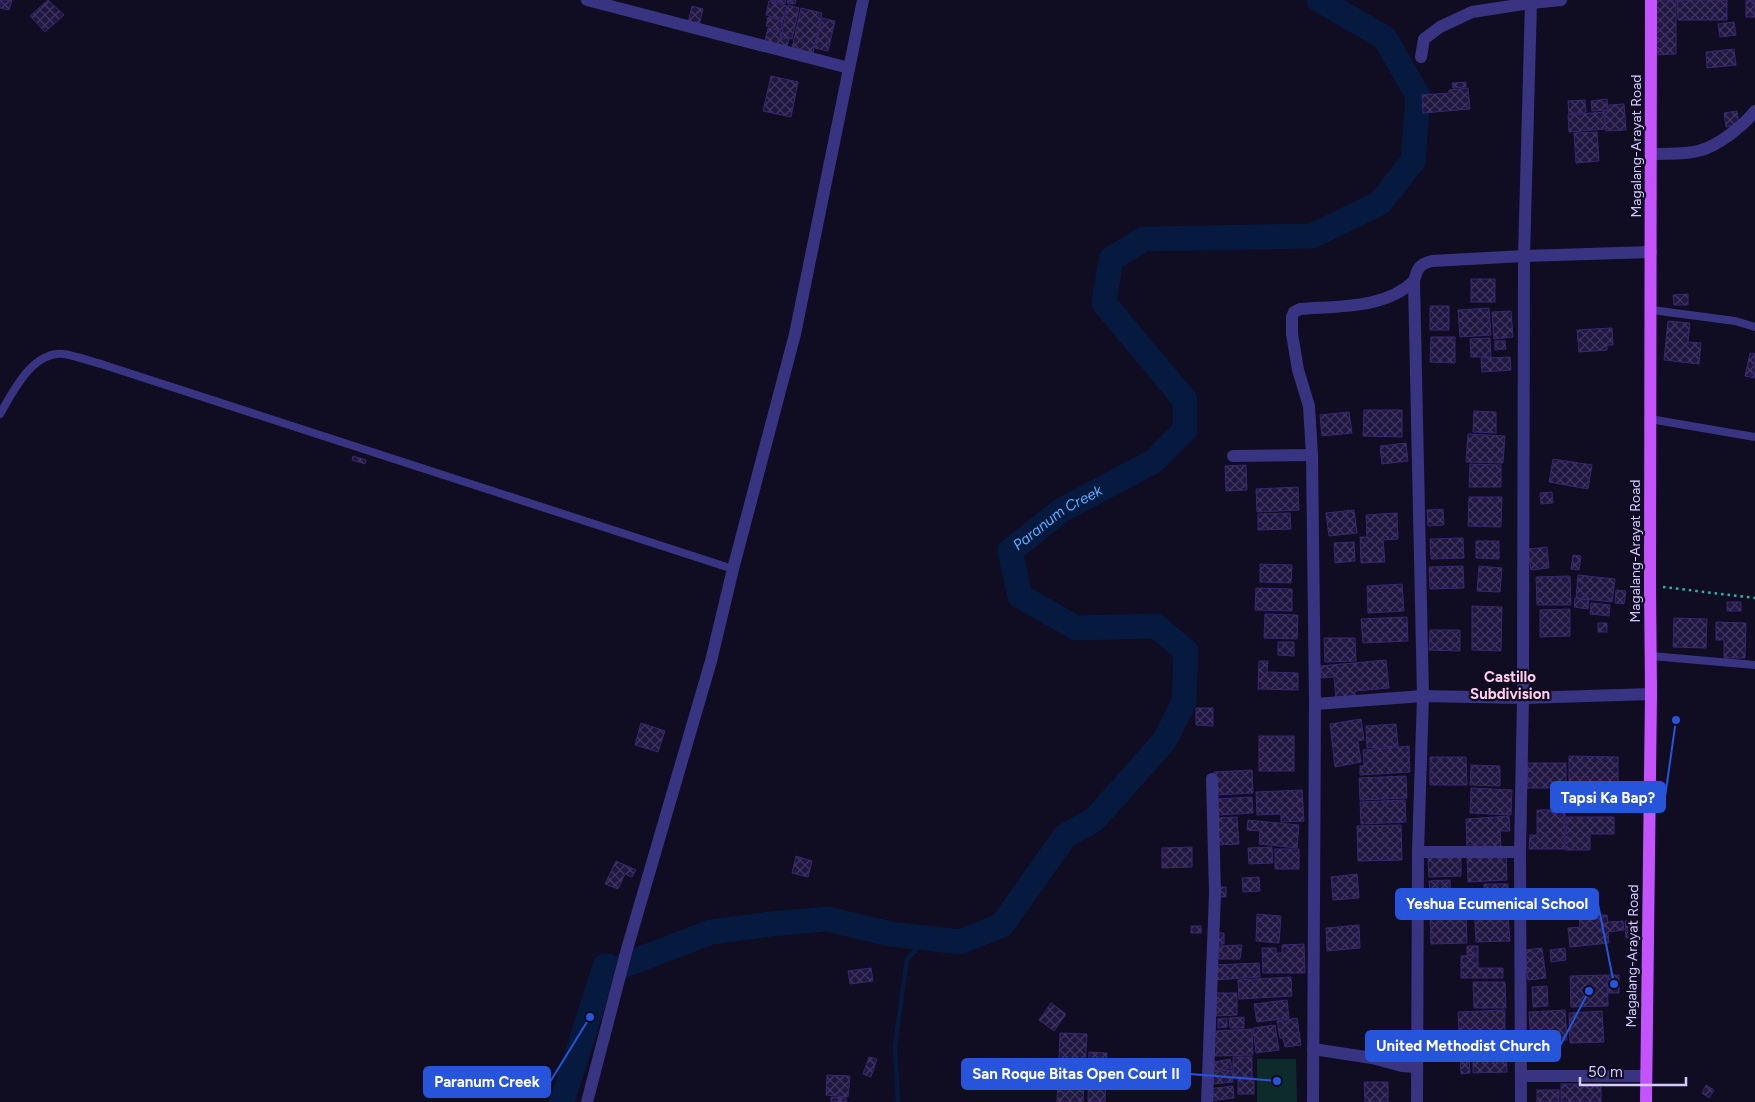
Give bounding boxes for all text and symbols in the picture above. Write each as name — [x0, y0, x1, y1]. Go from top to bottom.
street label: Magalang-Arayat Road — [1628, 75, 1645, 218]
street label: Magalang-Arayat Road — [1627, 480, 1644, 623]
water label: Paranum Creek — [1009, 481, 1106, 554]
district label: Castillo Subdivision — [1470, 668, 1550, 703]
callout: Tapsi Ka Bap? — [1551, 782, 1665, 812]
text: Tapsi Ka Bap? — [1561, 789, 1655, 807]
street label: Magalang-Arayat Road — [1623, 884, 1642, 1028]
callout: Yeshua Ecumenical School — [1396, 889, 1598, 919]
text: Yeshua Ecumenical School — [1406, 895, 1588, 913]
callout: United Methodist Church — [1366, 1031, 1560, 1061]
text: United Methodist Church — [1376, 1037, 1550, 1055]
scale bar — [1580, 1054, 1686, 1086]
callout: San Roque Bitas Open Court II — [962, 1059, 1190, 1089]
text: 50 m — [1588, 1063, 1623, 1081]
text: San Roque Bitas Open Court II — [972, 1065, 1180, 1083]
callout: Paranum Creek — [424, 1067, 550, 1097]
text: Paranum Creek — [434, 1073, 540, 1091]

